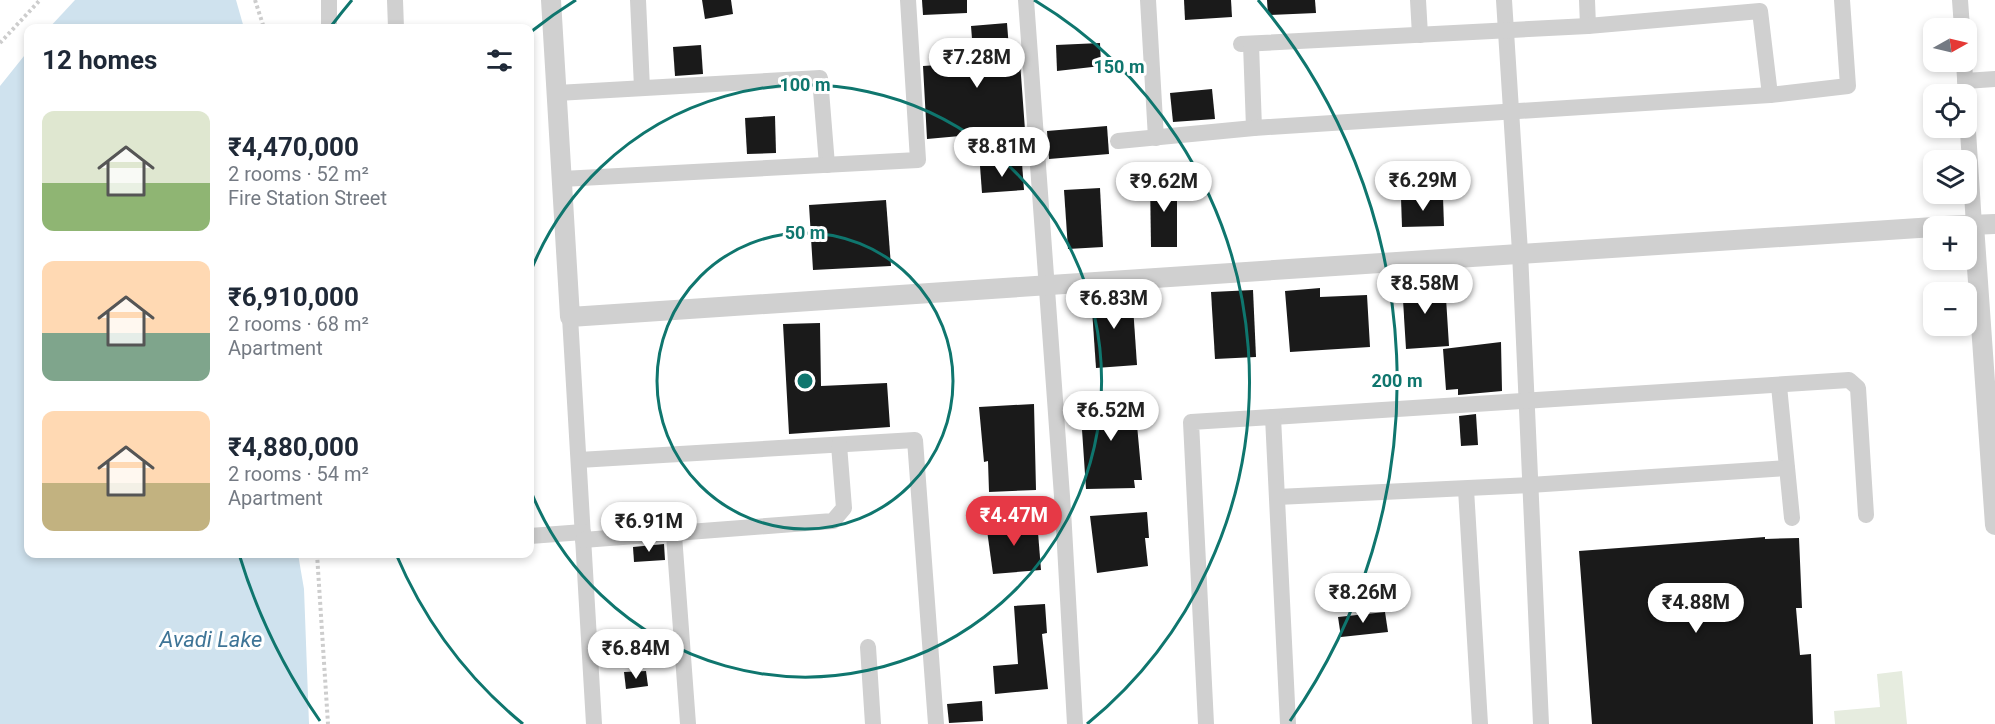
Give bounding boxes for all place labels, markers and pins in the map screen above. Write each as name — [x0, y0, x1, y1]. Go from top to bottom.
pin: ₹7.28M — [928, 38, 1026, 89]
pin: ₹8.81M — [953, 127, 1051, 178]
pin: ₹6.29M — [1374, 161, 1472, 212]
pin: ₹9.62M — [1115, 162, 1213, 213]
pin: ₹8.58M — [1376, 264, 1474, 315]
pin: ₹6.83M — [1065, 279, 1163, 330]
centre of rings — [795, 371, 815, 391]
pin: ₹6.52M — [1062, 391, 1160, 442]
pin: ₹4.47M — [965, 496, 1063, 547]
pin: ₹6.91M — [600, 502, 698, 553]
pin: ₹8.26M — [1314, 573, 1412, 624]
pin: ₹4.88M — [1647, 583, 1745, 634]
pin: ₹6.84M — [587, 629, 685, 680]

